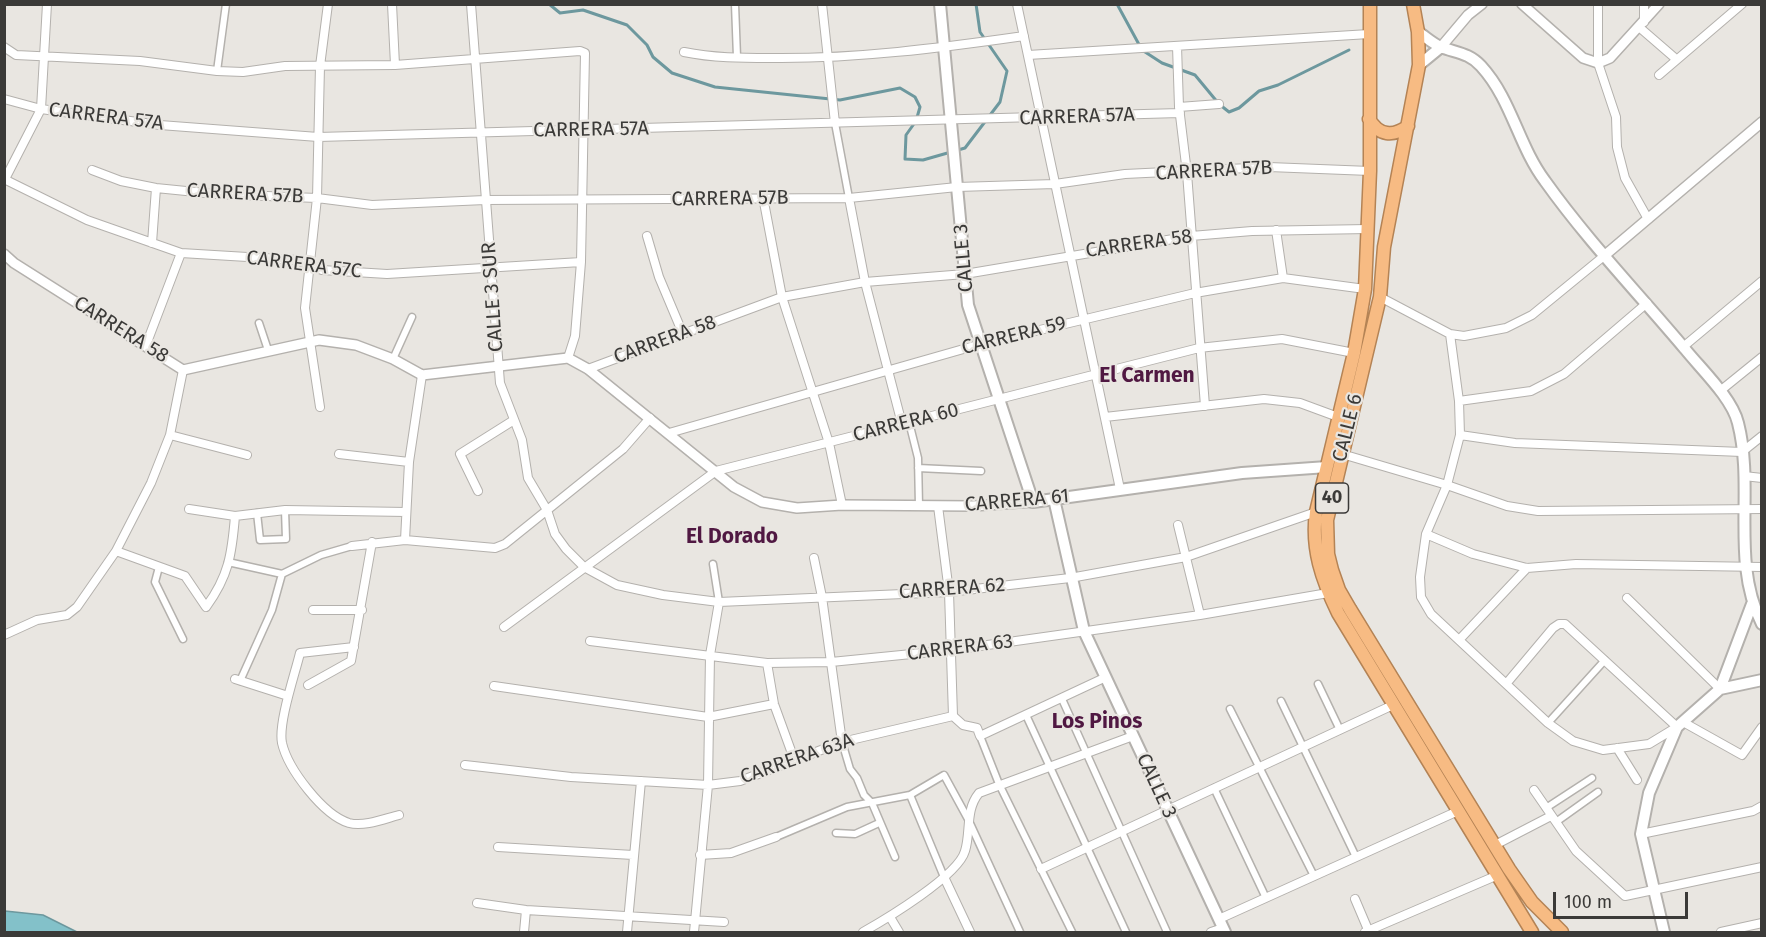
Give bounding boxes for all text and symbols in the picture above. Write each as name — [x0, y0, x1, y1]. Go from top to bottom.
street label: CARRERA 57A — [47, 98, 165, 136]
street label: CARRERA 57A — [1019, 103, 1135, 131]
street label: CARRERA 57A — [533, 117, 649, 143]
street label: CARRERA 57B — [1155, 156, 1273, 186]
street label: CARRERA 57B — [186, 179, 304, 209]
street label: CARRERA 57B — [671, 186, 789, 212]
street label: CALLE 3 — [949, 223, 979, 293]
street label: CARRERA 58 — [1084, 225, 1194, 263]
street label: CALLE 3 SUR — [477, 241, 509, 353]
street label: CARRERA 57C — [245, 246, 363, 284]
street label: CARRERA 58 — [69, 291, 173, 369]
street label: CARRERA 58 — [610, 310, 720, 370]
street label: CARRERA 59 — [959, 311, 1069, 361]
district label: El Carmen — [1099, 363, 1195, 389]
street label: CALLE 6 — [1328, 392, 1368, 464]
street label: CARRERA 60 — [851, 398, 961, 448]
road number: 40 — [1316, 483, 1348, 513]
street label: CARRERA 61 — [964, 484, 1070, 518]
district label: El Dorado — [686, 524, 778, 550]
street label: CARRERA 62 — [898, 573, 1006, 605]
street label: CARRERA 63 — [906, 630, 1014, 666]
district label: Los Pinos — [1052, 709, 1142, 735]
street label: CARRERA 63A — [737, 728, 857, 790]
street label: CALLE 3 — [1131, 750, 1181, 822]
scale bar — [1556, 880, 1691, 918]
text: 100 m — [1564, 891, 1612, 913]

